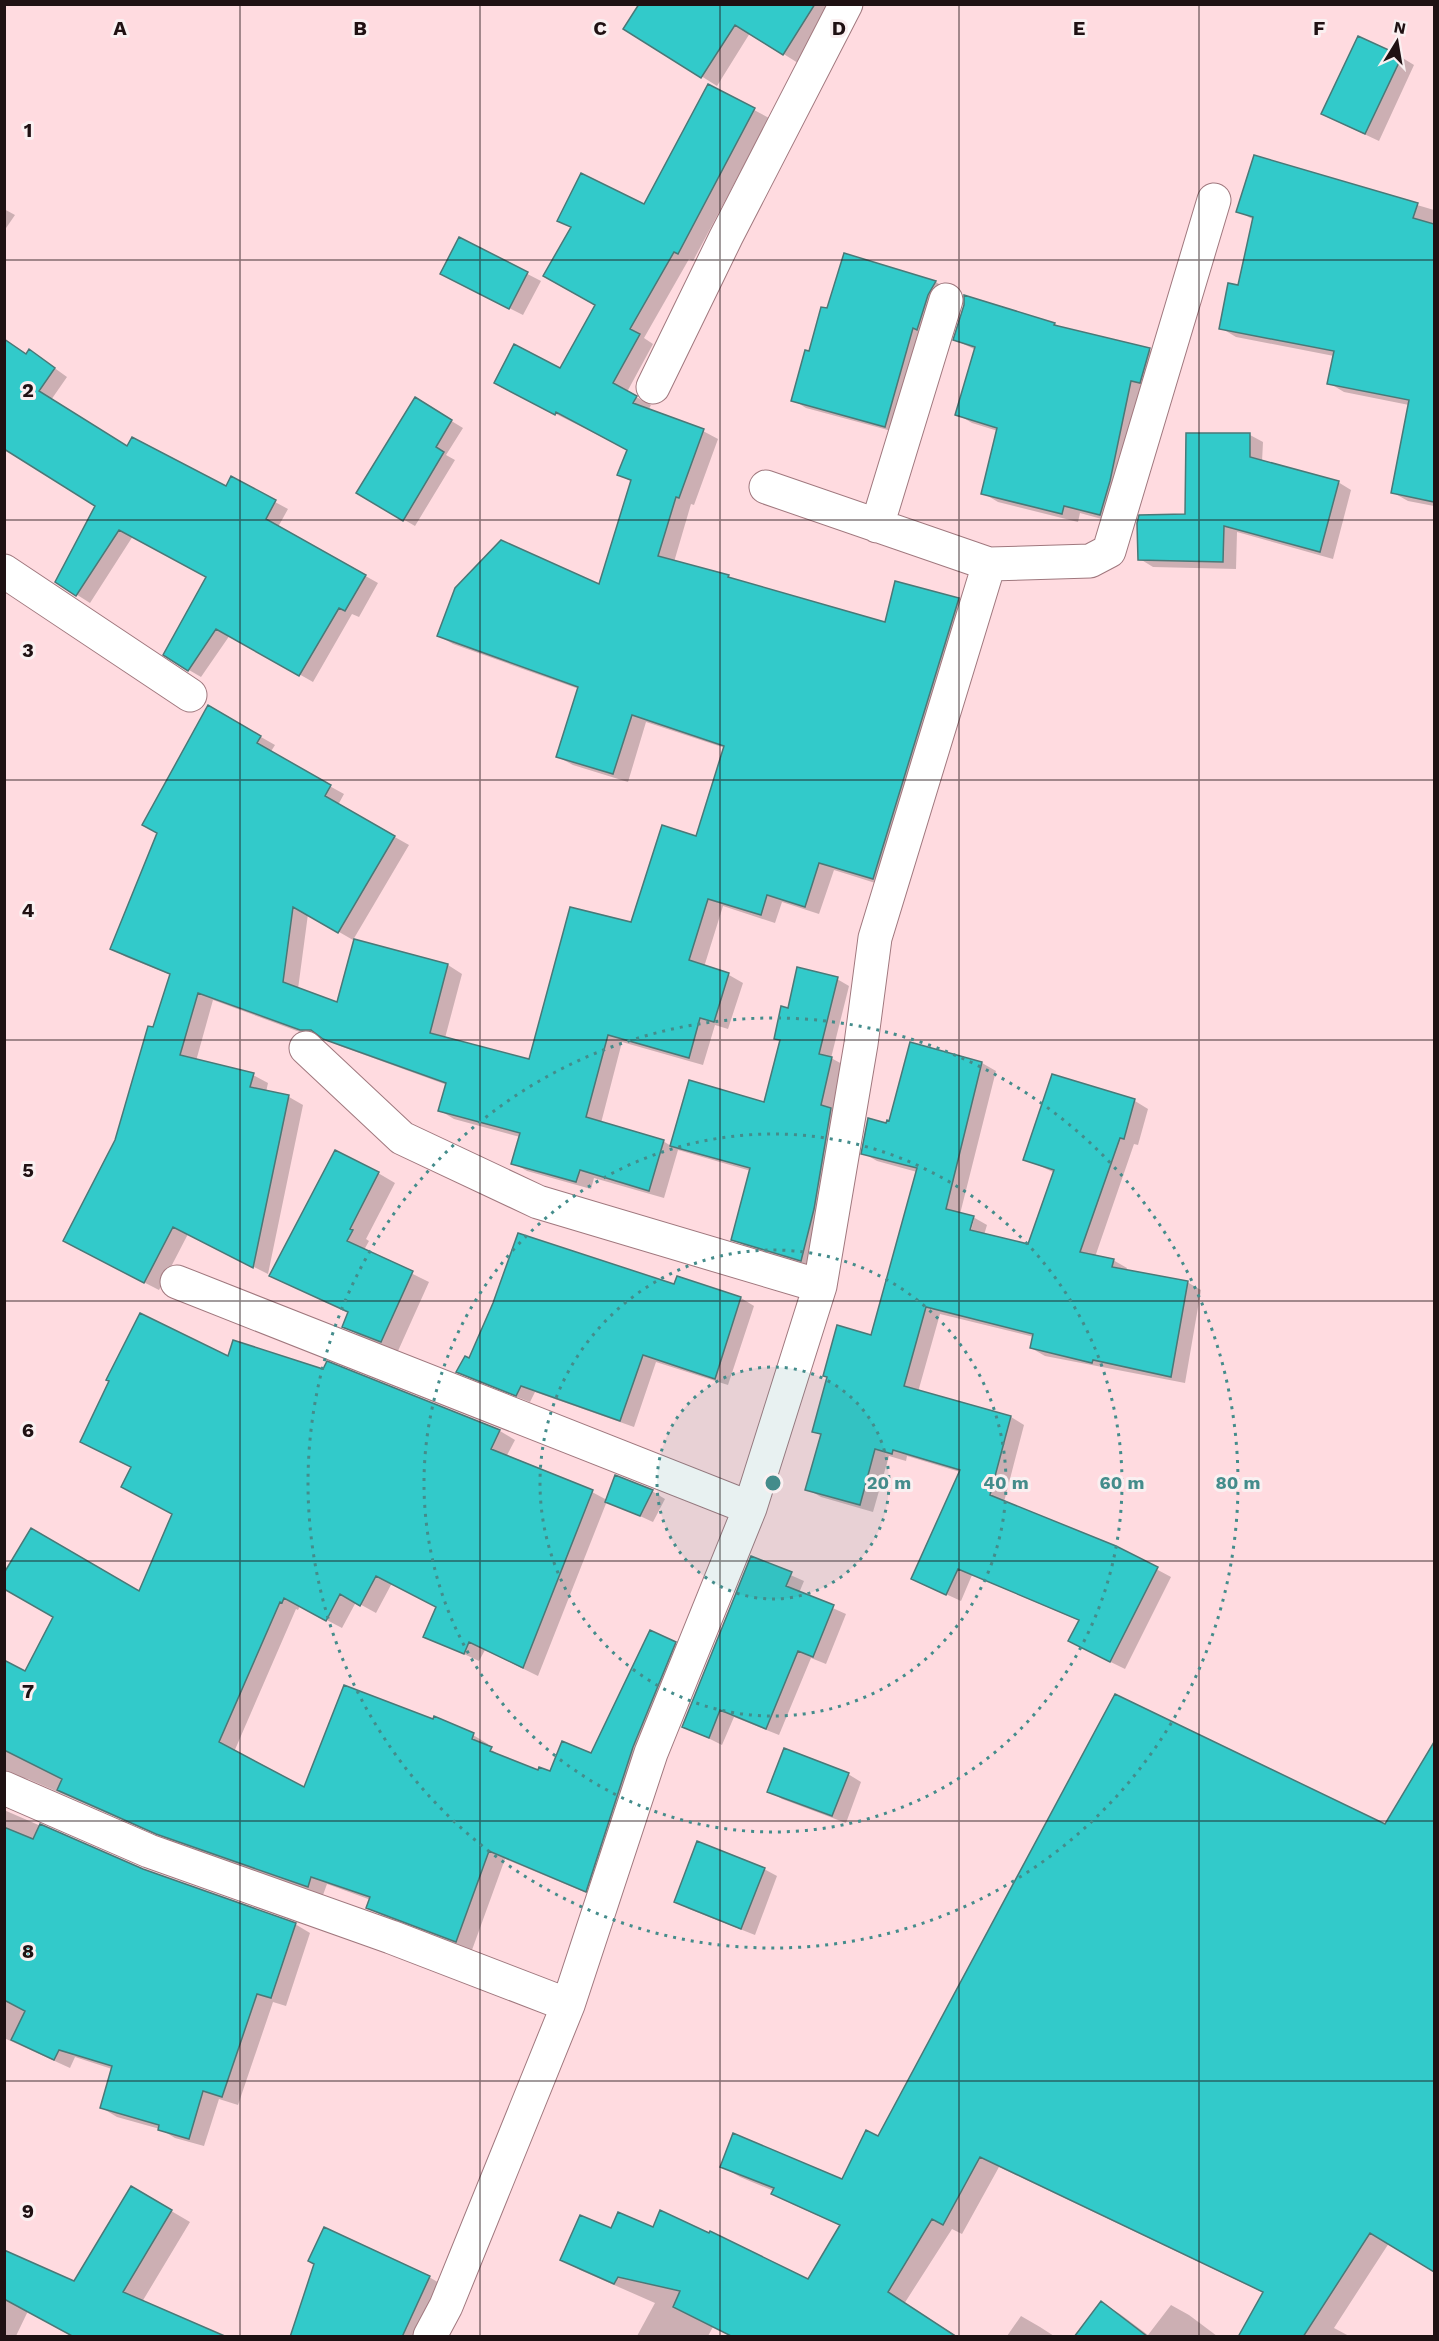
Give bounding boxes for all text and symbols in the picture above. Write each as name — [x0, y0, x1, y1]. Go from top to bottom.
north arrow — [1367, 12, 1427, 72]
text: A — [113, 16, 127, 40]
text: B — [353, 16, 367, 40]
text: C — [593, 16, 607, 40]
text: D — [832, 16, 846, 40]
text: E — [1073, 16, 1085, 40]
text: F — [1313, 16, 1325, 40]
text: N — [1392, 17, 1407, 38]
text: 1 — [24, 118, 32, 142]
text: 2 — [22, 378, 34, 402]
text: 3 — [22, 638, 34, 662]
text: 4 — [22, 898, 35, 922]
text: 5 — [22, 1158, 34, 1182]
text: 6 — [22, 1418, 34, 1442]
text: 20 m — [867, 1472, 911, 1493]
text: 40 m — [983, 1472, 1029, 1493]
text: 60 m — [1100, 1472, 1144, 1493]
text: 80 m — [1216, 1472, 1260, 1493]
centre of rings — [763, 1473, 783, 1493]
text: 7 — [22, 1679, 34, 1703]
text: 8 — [22, 1939, 34, 1963]
text: 9 — [22, 2199, 34, 2223]

